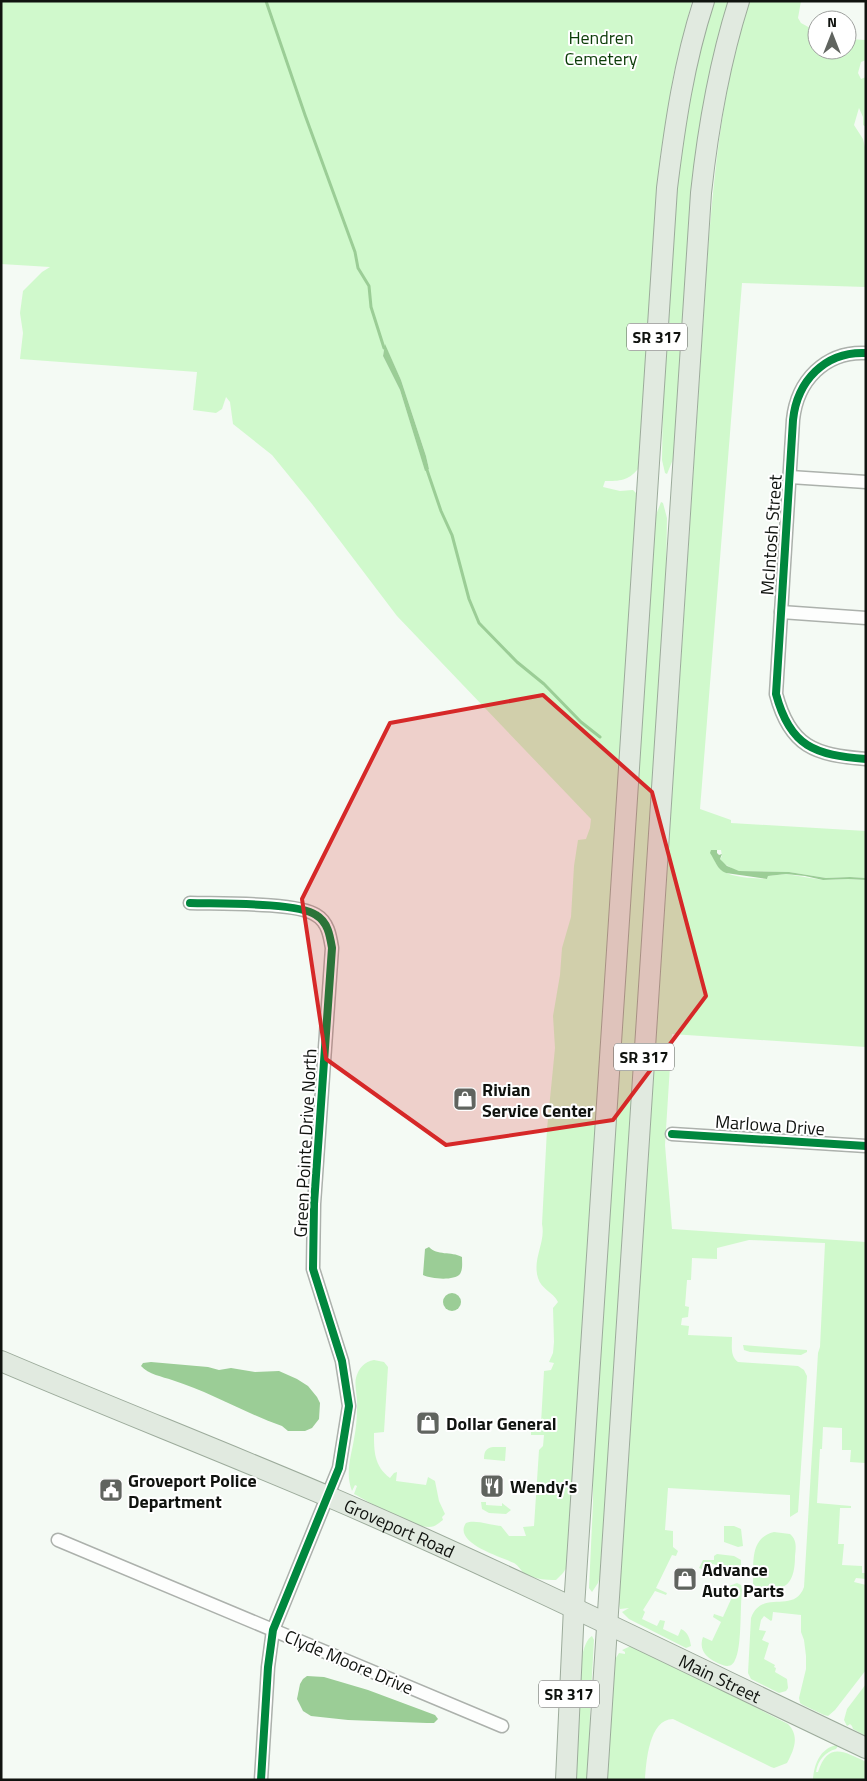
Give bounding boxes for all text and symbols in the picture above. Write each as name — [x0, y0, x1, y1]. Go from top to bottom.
north arrow — [807, 10, 857, 60]
text: N — [827, 11, 837, 32]
park label: Hendren Cemetery — [564, 24, 638, 72]
road number: SR 317 — [627, 324, 687, 351]
street label: McIntosh Street — [753, 473, 789, 596]
road number: SR 317 — [614, 1044, 674, 1070]
street label: Green Pointe Drive North — [287, 1048, 323, 1238]
place label: Rivian Service Center — [482, 1076, 594, 1124]
shop icon: Rivian Service Center — [452, 1086, 478, 1112]
street label: Marlowa Drive — [714, 1108, 826, 1142]
shop icon: Dollar General — [415, 1410, 441, 1436]
place label: Dollar General — [446, 1410, 557, 1437]
place label: Groveport Police Department — [128, 1467, 257, 1515]
restaurant icon: Wendy's — [479, 1473, 505, 1499]
place label: Wendy's — [510, 1473, 577, 1500]
public building icon: Groveport Police Department — [98, 1477, 124, 1503]
street label: Groveport Road — [340, 1491, 459, 1564]
place label: Advance Auto Parts — [702, 1556, 784, 1604]
shop icon: Advance Auto Parts — [672, 1566, 698, 1592]
street label: Clyde Moore Drive — [280, 1623, 418, 1701]
street label: Main Street — [674, 1647, 766, 1710]
road number: SR 317 — [539, 1680, 599, 1708]

